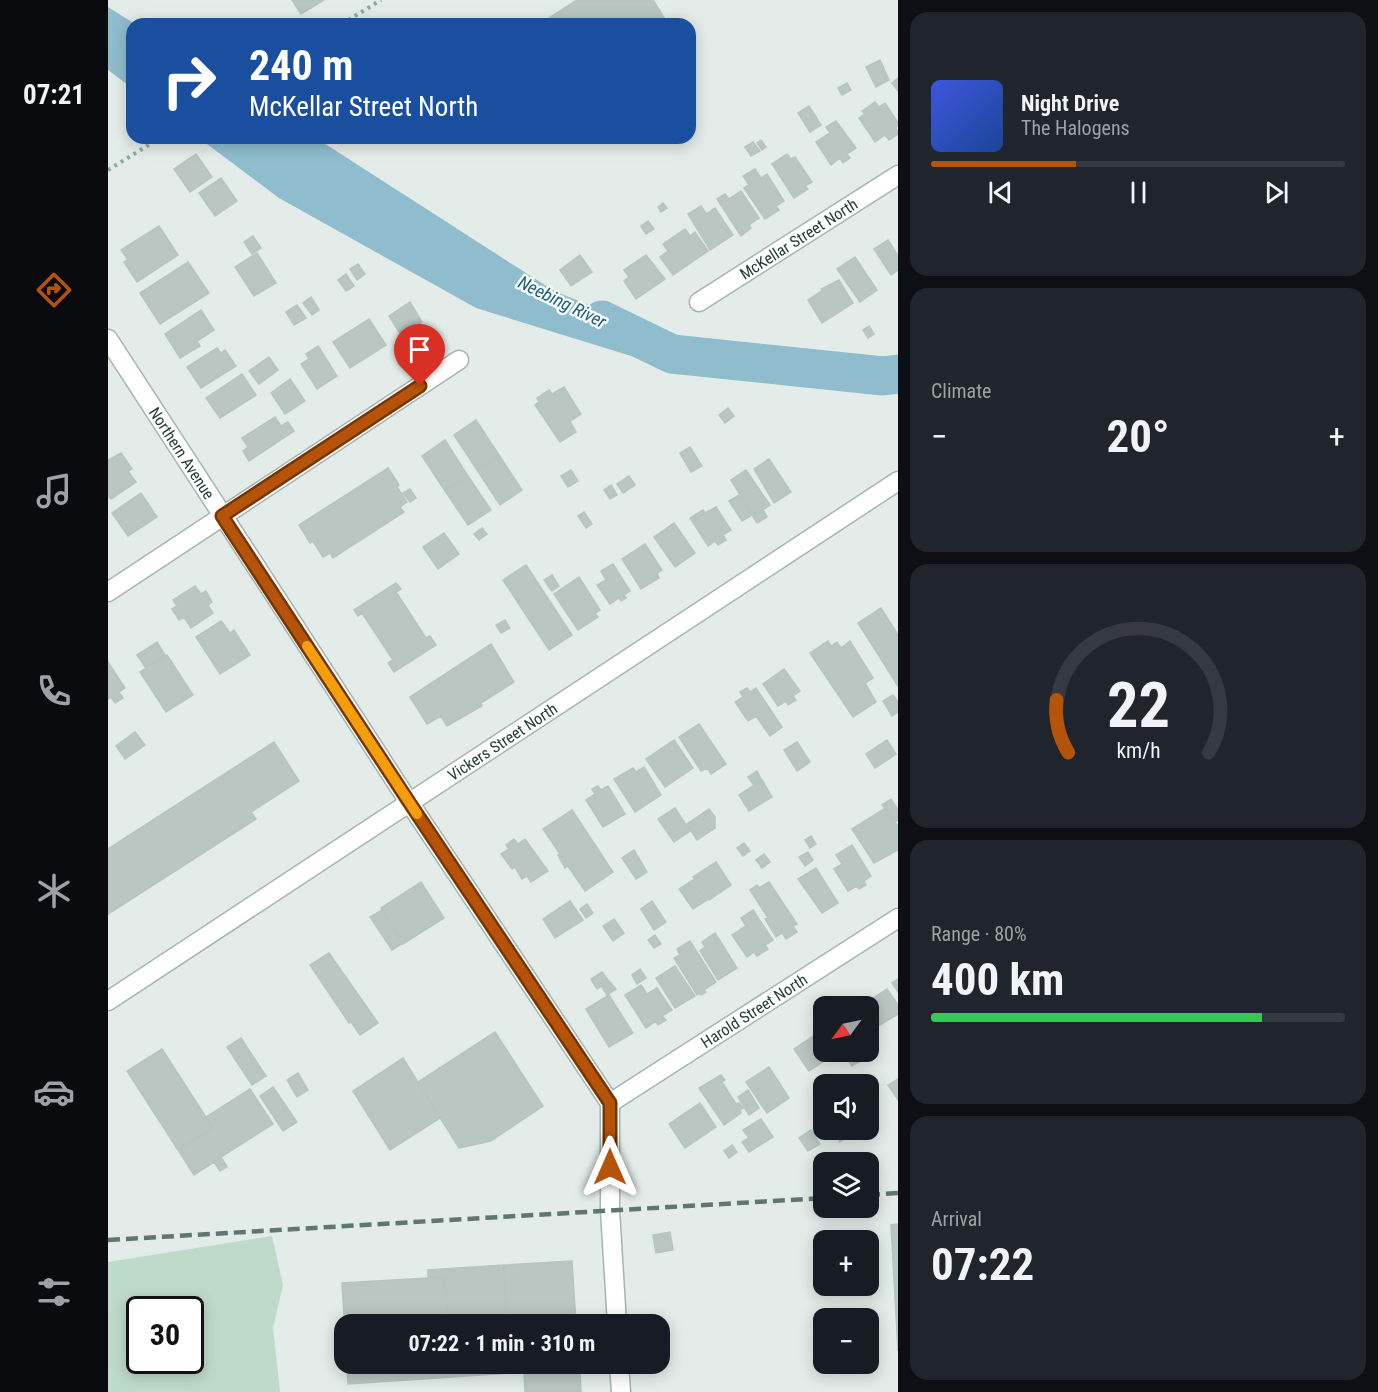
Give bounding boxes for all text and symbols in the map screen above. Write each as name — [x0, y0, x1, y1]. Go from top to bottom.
text: 240 m — [249, 41, 354, 90]
icon: right — [150, 42, 228, 120]
text: 07:21 — [23, 79, 85, 111]
text: McKellar Street North — [249, 91, 478, 123]
text: Night Drive — [1021, 91, 1119, 116]
text: The Halogens — [1021, 116, 1130, 140]
icon: previous — [984, 176, 1017, 209]
icon: pause — [1122, 176, 1155, 209]
icon: next — [1260, 176, 1293, 209]
street label: McKellar Street North — [736, 194, 861, 284]
icon: directions — [33, 269, 75, 311]
water label: Neebing River — [515, 271, 610, 332]
pin — [394, 324, 445, 386]
icon: arrive — [403, 333, 436, 366]
text: Climate — [931, 379, 991, 403]
street label: Northern Avenue — [145, 404, 218, 503]
text: 20° — [1107, 410, 1170, 463]
text: − — [931, 417, 948, 456]
text: + — [1329, 417, 1345, 456]
icon: music — [33, 470, 75, 512]
text: 22 — [1106, 669, 1170, 742]
icon: phone — [33, 670, 75, 712]
street label: Vickers Street North — [444, 699, 561, 785]
text: km/h — [1116, 738, 1160, 763]
icon: climate — [33, 870, 75, 912]
text: Range · 80% — [931, 922, 1027, 946]
text: 400 km — [931, 953, 1064, 1006]
street label: Harold Street North — [697, 970, 811, 1052]
north arrow — [813, 996, 879, 1062]
map controls — [813, 996, 879, 1374]
icon: car — [33, 1071, 75, 1113]
button: sound — [813, 1074, 879, 1140]
position arrow — [578, 1135, 642, 1199]
button: layers — [813, 1152, 879, 1218]
text: Arrival — [931, 1207, 982, 1231]
button: + — [813, 1230, 879, 1296]
text: 07:22 — [931, 1238, 1034, 1291]
icon: filters — [33, 1271, 75, 1313]
speed limit sign: 30 — [126, 1296, 204, 1374]
button: − — [813, 1308, 879, 1374]
text: 07:22 · 1 min · 310 m — [409, 1331, 595, 1356]

